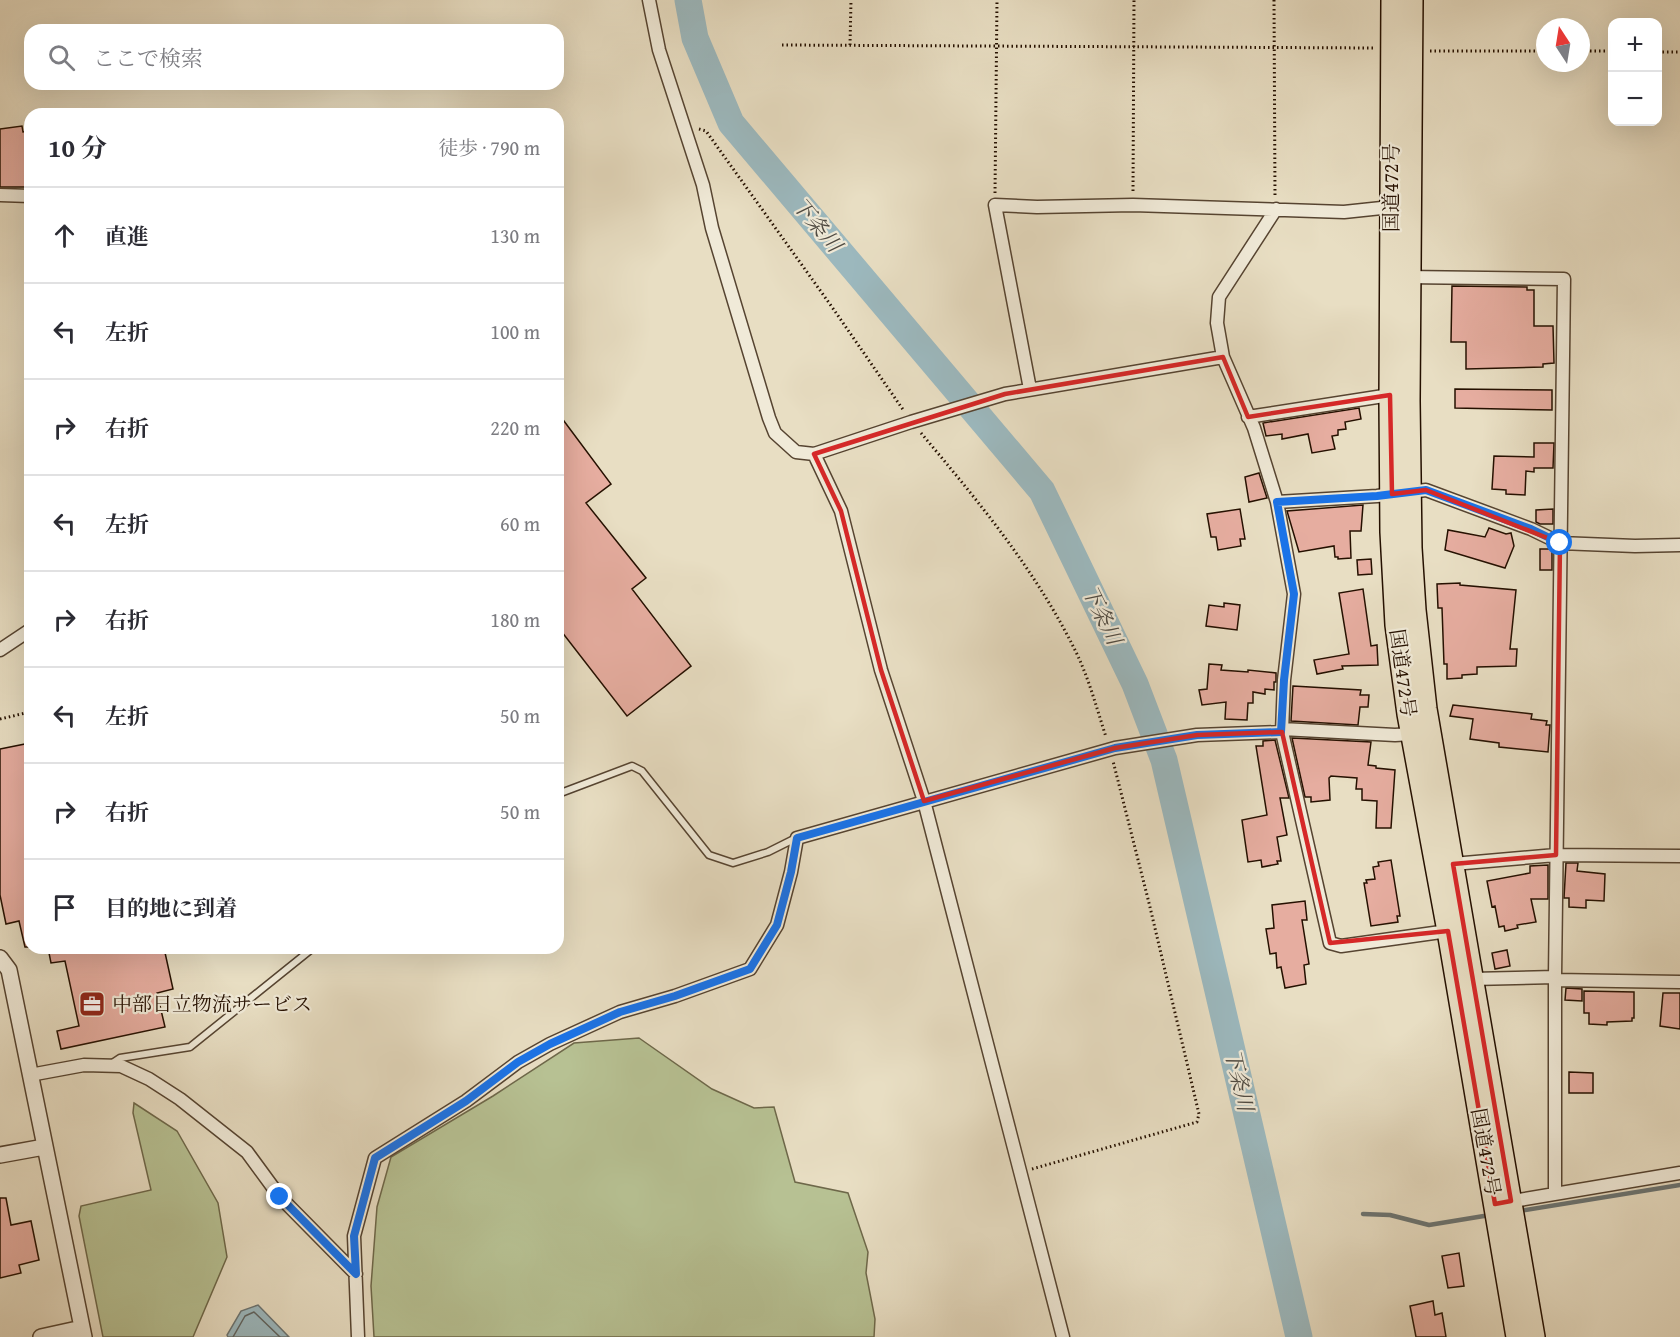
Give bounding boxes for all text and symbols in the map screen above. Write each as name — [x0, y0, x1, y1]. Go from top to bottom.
north arrow — [1536, 18, 1590, 72]
map controls — [1608, 18, 1662, 126]
button: + — [1608, 18, 1662, 72]
search box — [24, 24, 564, 90]
icon: search — [45, 41, 78, 74]
text: ここで検索 — [93, 42, 203, 74]
button: − — [1608, 72, 1662, 126]
text: 10 分 — [48, 128, 107, 167]
text: 徒歩 · 790 m — [438, 133, 540, 162]
street label: 国道472号 — [1376, 144, 1405, 232]
water label: 下条川 — [785, 191, 851, 260]
icon: ahead — [48, 219, 81, 252]
text: 直進 — [105, 220, 149, 252]
text: 130 m — [490, 221, 540, 250]
icon: left — [48, 315, 81, 348]
text: 左折 — [105, 316, 149, 348]
text: 100 m — [490, 317, 540, 346]
icon: right — [48, 411, 81, 444]
text: 右折 — [105, 412, 149, 444]
text: 220 m — [490, 413, 540, 442]
icon: left — [48, 507, 81, 540]
text: 左折 — [105, 508, 149, 540]
text: 60 m — [500, 509, 540, 538]
route start — [1546, 529, 1572, 555]
water label: 下条川 — [1075, 580, 1131, 652]
icon: right — [48, 603, 81, 636]
text: 右折 — [105, 604, 149, 636]
text: 180 m — [490, 605, 540, 634]
street label: 国道472号 — [1383, 627, 1424, 719]
icon: left — [48, 699, 81, 732]
text: 左折 — [105, 700, 149, 732]
text: 50 m — [500, 701, 540, 730]
icon: right — [48, 795, 81, 828]
text: 右折 — [105, 796, 149, 828]
text: 50 m — [500, 797, 540, 826]
icon: arrive — [48, 891, 81, 924]
text: 目的地に到着 — [105, 892, 237, 924]
office icon: 中部日立物流サービス — [77, 989, 107, 1019]
place label: 中部日立物流サービス — [112, 989, 312, 1018]
water label: 下条川 — [1217, 1046, 1262, 1116]
street label: 国道472号 — [1464, 1106, 1508, 1198]
route end — [266, 1183, 292, 1209]

